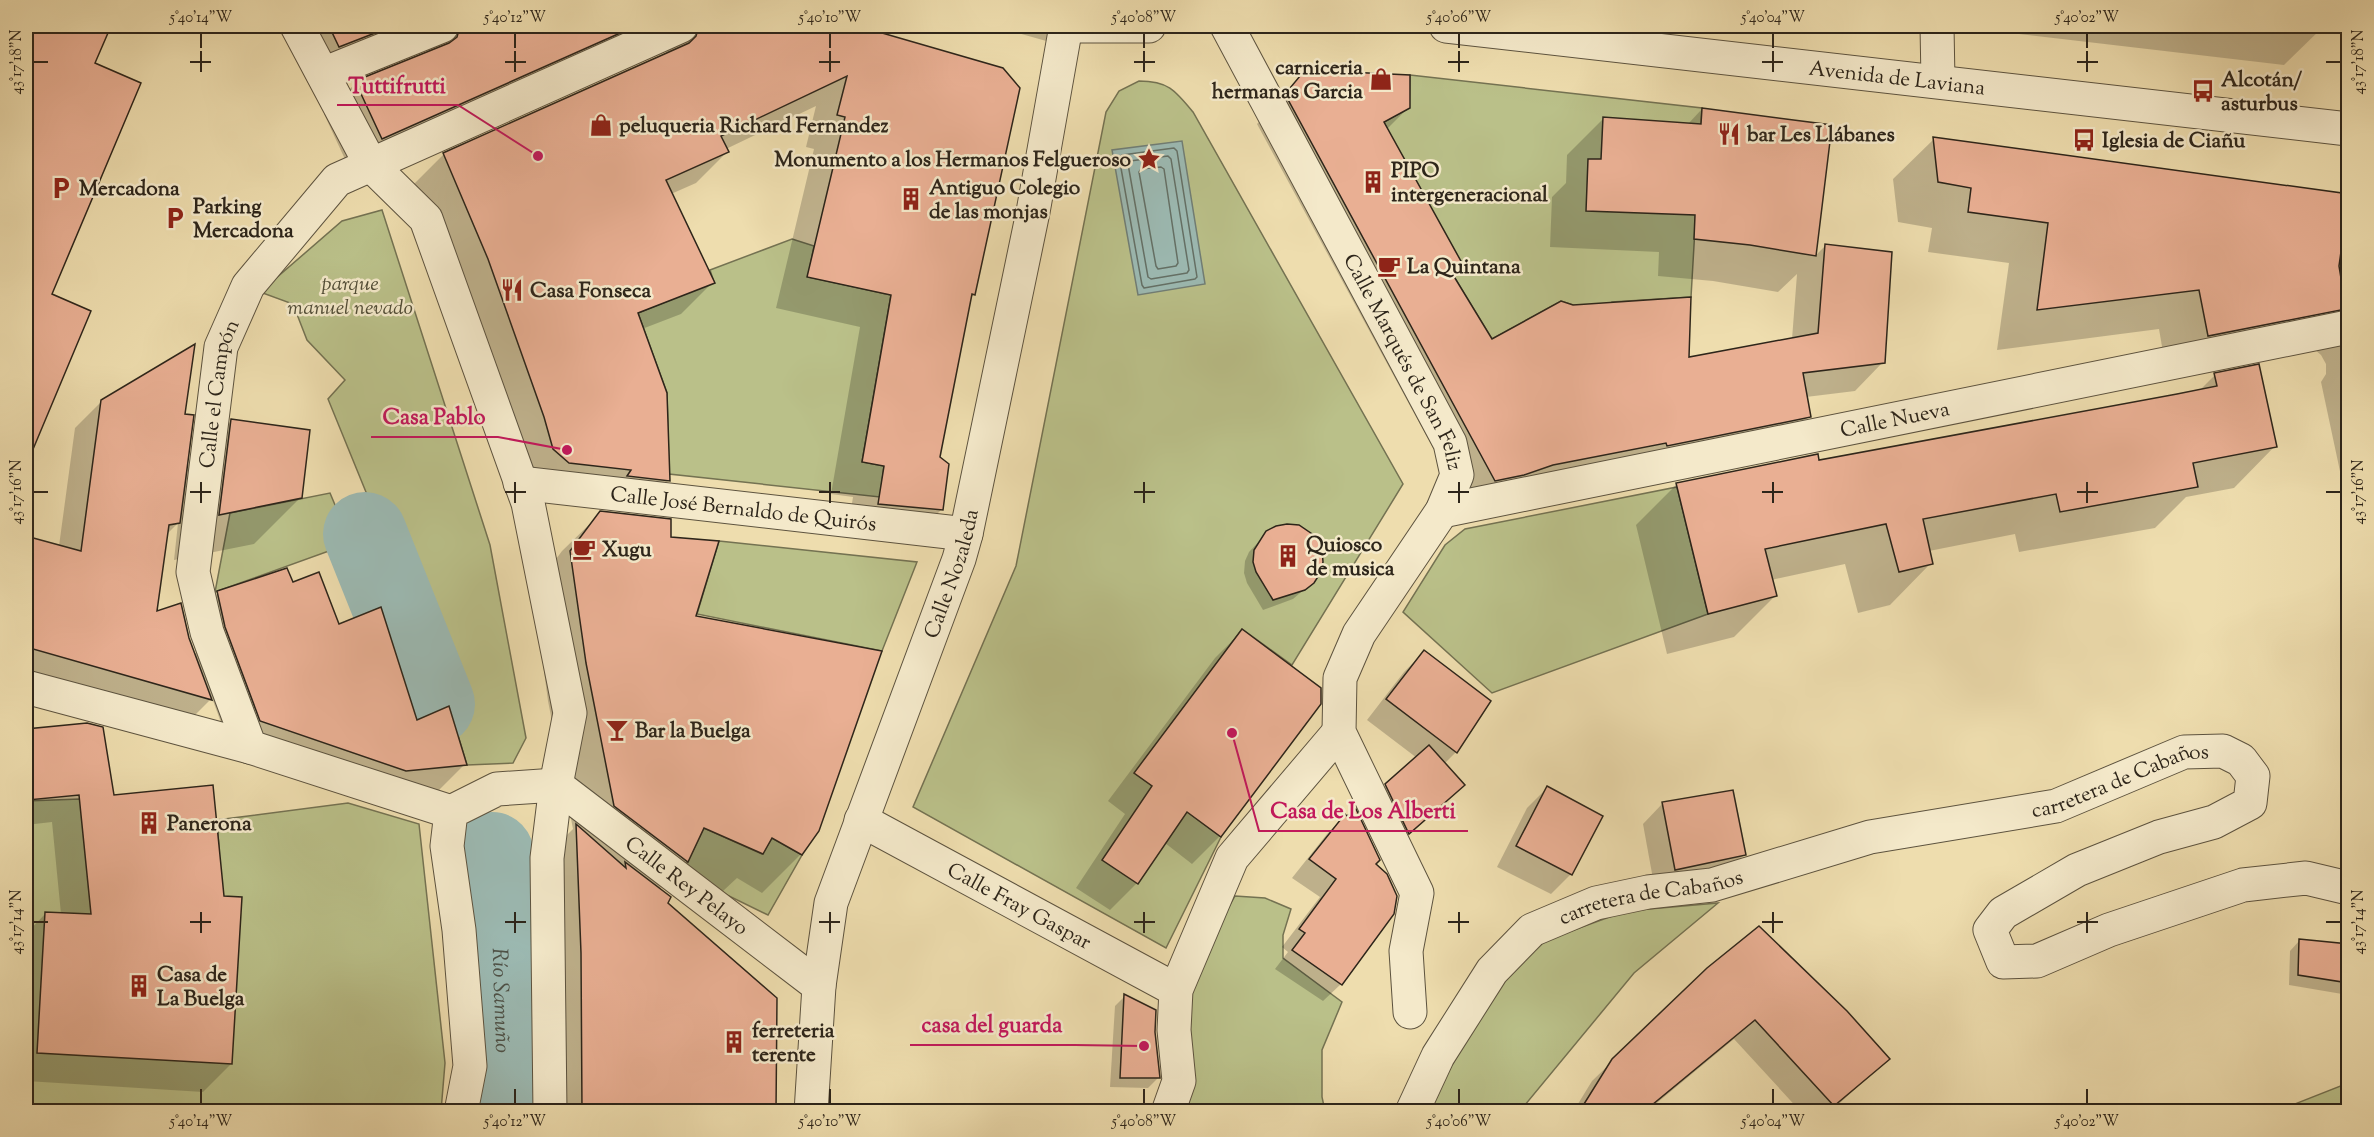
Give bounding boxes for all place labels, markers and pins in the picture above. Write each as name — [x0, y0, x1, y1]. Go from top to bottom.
place label: carniceria hermanas Garcia — [1212, 54, 1363, 108]
callout: Tuttifrutti — [337, 65, 458, 105]
shop icon: carniceria hermanas Garcia — [1368, 66, 1394, 92]
place label: Alcotán/ asturbus — [2221, 66, 2302, 120]
bus stop icon: Alcotán/ asturbus — [2190, 78, 2216, 104]
shop icon: peluqueria Richard Fernandez — [588, 112, 614, 138]
place label: peluqueria Richard Fernandez — [619, 112, 888, 142]
restaurant icon: bar Les Llábanes — [1716, 121, 1742, 147]
place label: bar Les Llábanes — [1746, 121, 1895, 151]
bus stop icon: Iglesia de Ciañu — [2071, 127, 2097, 153]
place label: Iglesia de Ciañu — [2102, 127, 2246, 157]
place label: Monumento a los Hermanos Felgueroso — [774, 146, 1132, 176]
place icon: Monumento a los Hermanos Felgueroso — [1136, 146, 1162, 172]
place label: PIPO intergeneracional — [1391, 157, 1548, 211]
building icon: PIPO intergeneracional — [1360, 169, 1386, 195]
place label: Antiguo Colegio de las monjas — [929, 174, 1081, 228]
parking icon: Mercadona — [48, 175, 74, 201]
place label: Mercadona — [79, 175, 180, 205]
building icon: Antiguo Colegio de las monjas — [898, 186, 924, 212]
place label: Parking Mercadona — [193, 193, 294, 247]
parking icon: Parking Mercadona — [162, 205, 188, 231]
cafe icon: La Quintana — [1376, 253, 1402, 279]
place label: La Quintana — [1407, 253, 1521, 283]
restaurant icon: Casa Fonseca — [499, 277, 525, 303]
place label: Casa Fonseca — [530, 277, 651, 307]
callout: Casa Pablo — [371, 397, 498, 437]
place label: Quiosco de musica — [1306, 531, 1395, 585]
cafe icon: Xugu — [571, 536, 597, 562]
place label: Xugu — [602, 536, 653, 566]
building icon: Quiosco de musica — [1275, 543, 1301, 569]
bar icon: Bar la Buelga — [604, 717, 630, 743]
place label: Bar la Buelga — [635, 717, 751, 747]
callout: Casa de Los Alberti — [1259, 791, 1468, 831]
building icon: Panerona — [136, 810, 162, 836]
place label: Panerona — [167, 810, 252, 840]
place label: Casa de La Buelga — [157, 961, 245, 1015]
building icon: Casa de La Buelga — [126, 973, 152, 999]
callout: casa del guarda — [910, 1005, 1075, 1045]
place label: ferreteria terente — [752, 1017, 835, 1071]
building icon: ferreteria terente — [721, 1029, 747, 1055]

